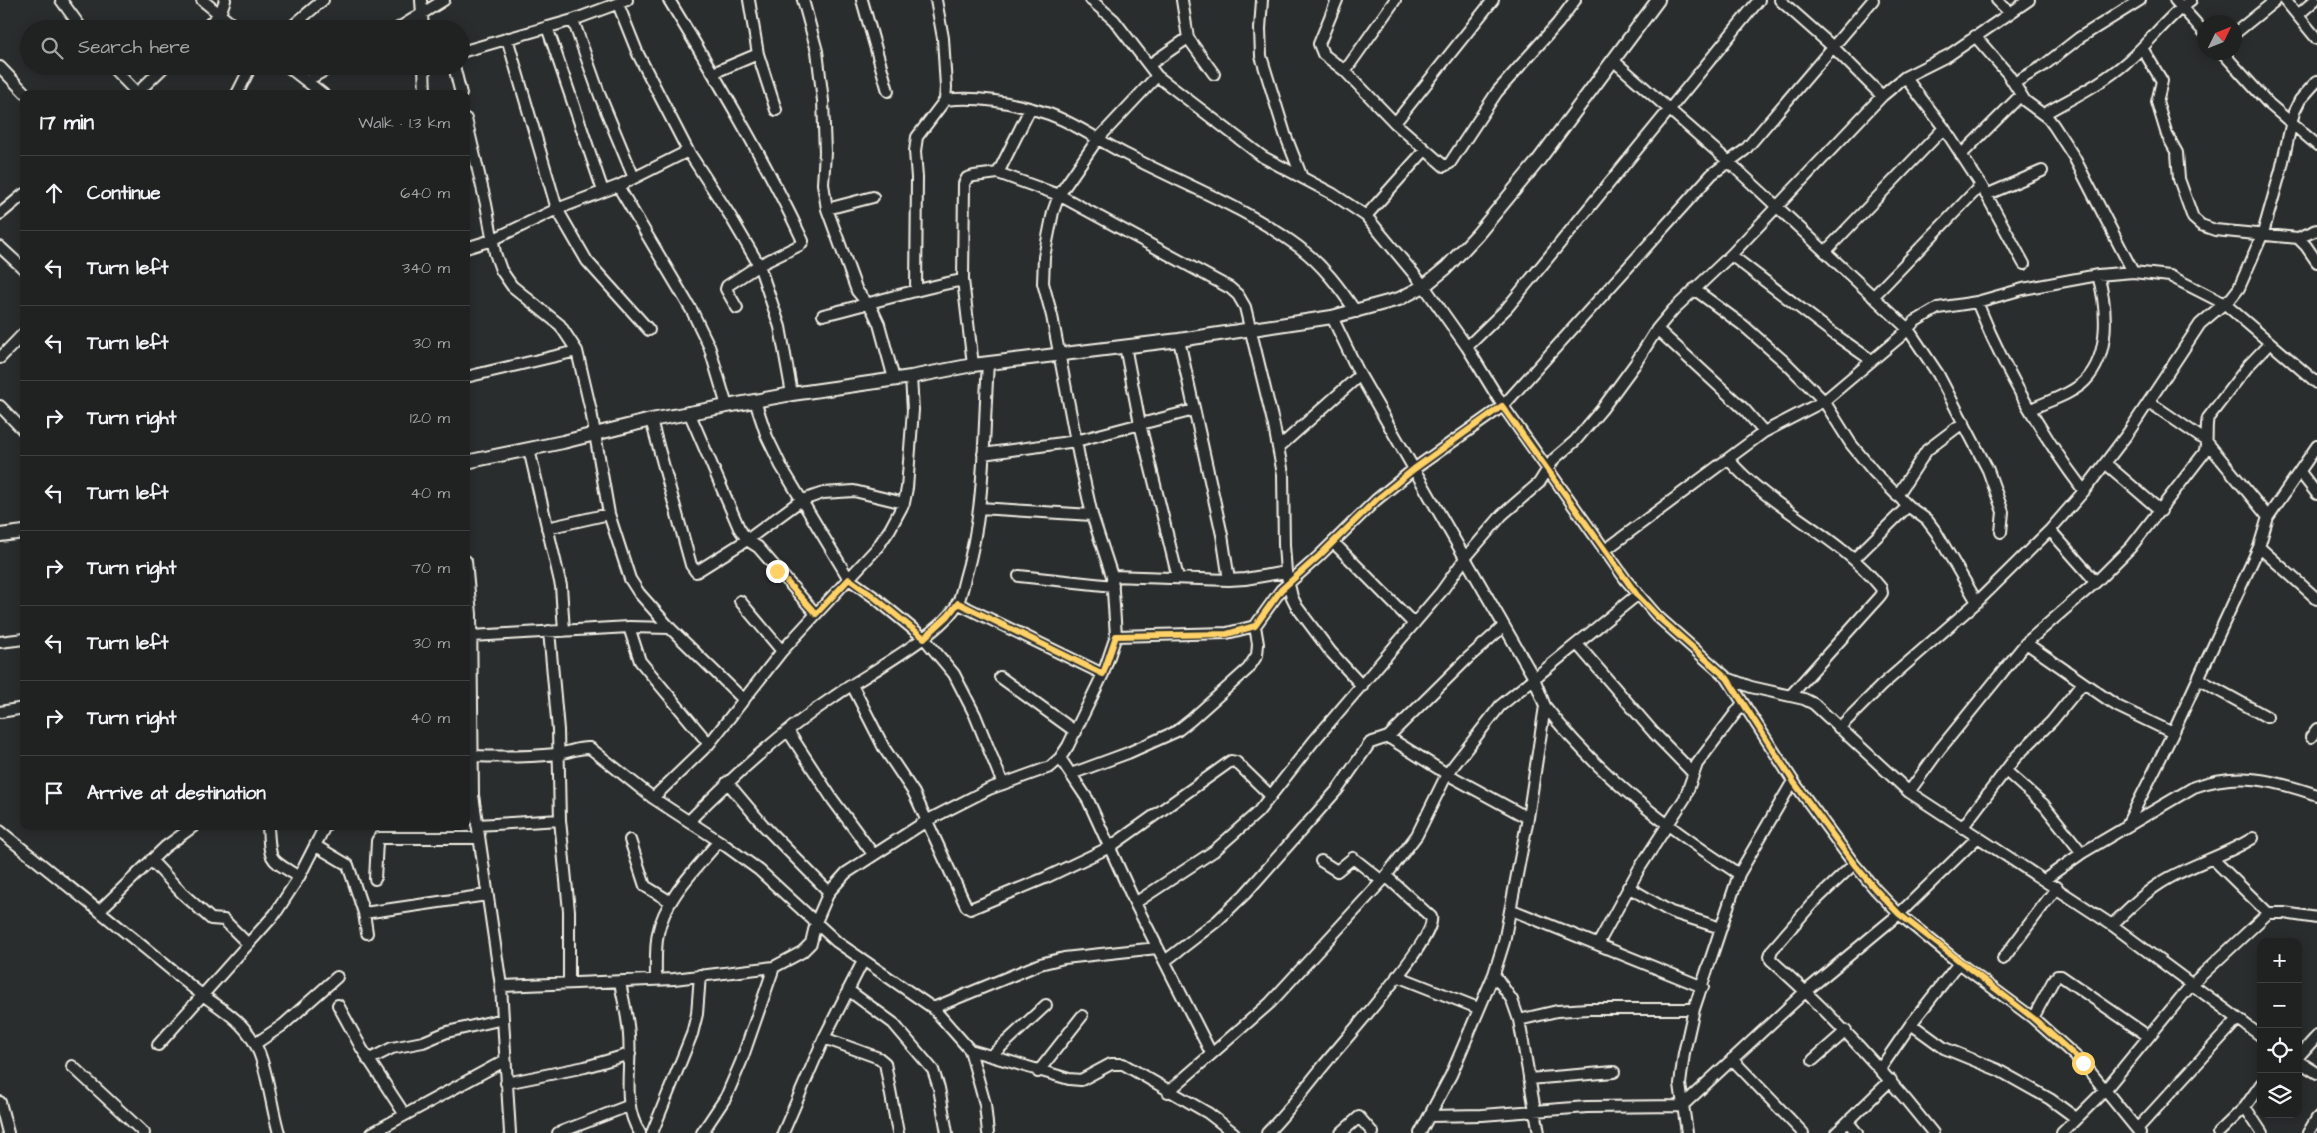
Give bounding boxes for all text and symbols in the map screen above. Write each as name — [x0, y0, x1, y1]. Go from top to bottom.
north arrow — [2197, 15, 2242, 60]
search box — [20, 20, 470, 75]
icon: search — [38, 34, 66, 62]
text: Search here — [78, 34, 190, 61]
text: 17 min — [40, 108, 94, 137]
text: Walk · 1.3 km — [358, 112, 450, 134]
icon: ahead — [40, 179, 68, 207]
text: Continue — [87, 180, 161, 207]
text: 640 m — [400, 182, 450, 204]
icon: left — [40, 254, 68, 282]
text: Turn left — [87, 255, 168, 282]
text: 340 m — [402, 257, 450, 279]
icon: left — [40, 329, 68, 357]
text: Turn left — [87, 330, 168, 357]
text: 30 m — [413, 332, 450, 354]
icon: right — [40, 404, 68, 432]
text: Turn right — [87, 405, 176, 432]
text: 120 m — [410, 407, 450, 429]
icon: left — [40, 479, 68, 507]
text: Turn left — [87, 480, 168, 507]
text: 40 m — [410, 482, 450, 504]
icon: right — [40, 554, 68, 582]
text: Turn right — [87, 555, 176, 582]
text: 70 m — [411, 557, 450, 579]
route end — [766, 560, 789, 583]
icon: left — [40, 629, 68, 657]
text: Turn left — [87, 630, 168, 657]
text: 30 m — [413, 632, 450, 654]
icon: right — [40, 704, 68, 732]
text: Turn right — [87, 705, 176, 732]
text: 40 m — [410, 707, 450, 729]
icon: arrive — [40, 779, 68, 807]
text: Arrive at destination — [87, 780, 266, 807]
map controls — [2257, 938, 2302, 1118]
button: + — [2257, 938, 2302, 983]
button: − — [2257, 983, 2302, 1028]
button: locate — [2257, 1028, 2302, 1073]
route start — [2072, 1052, 2095, 1075]
button: layers — [2257, 1073, 2302, 1118]

